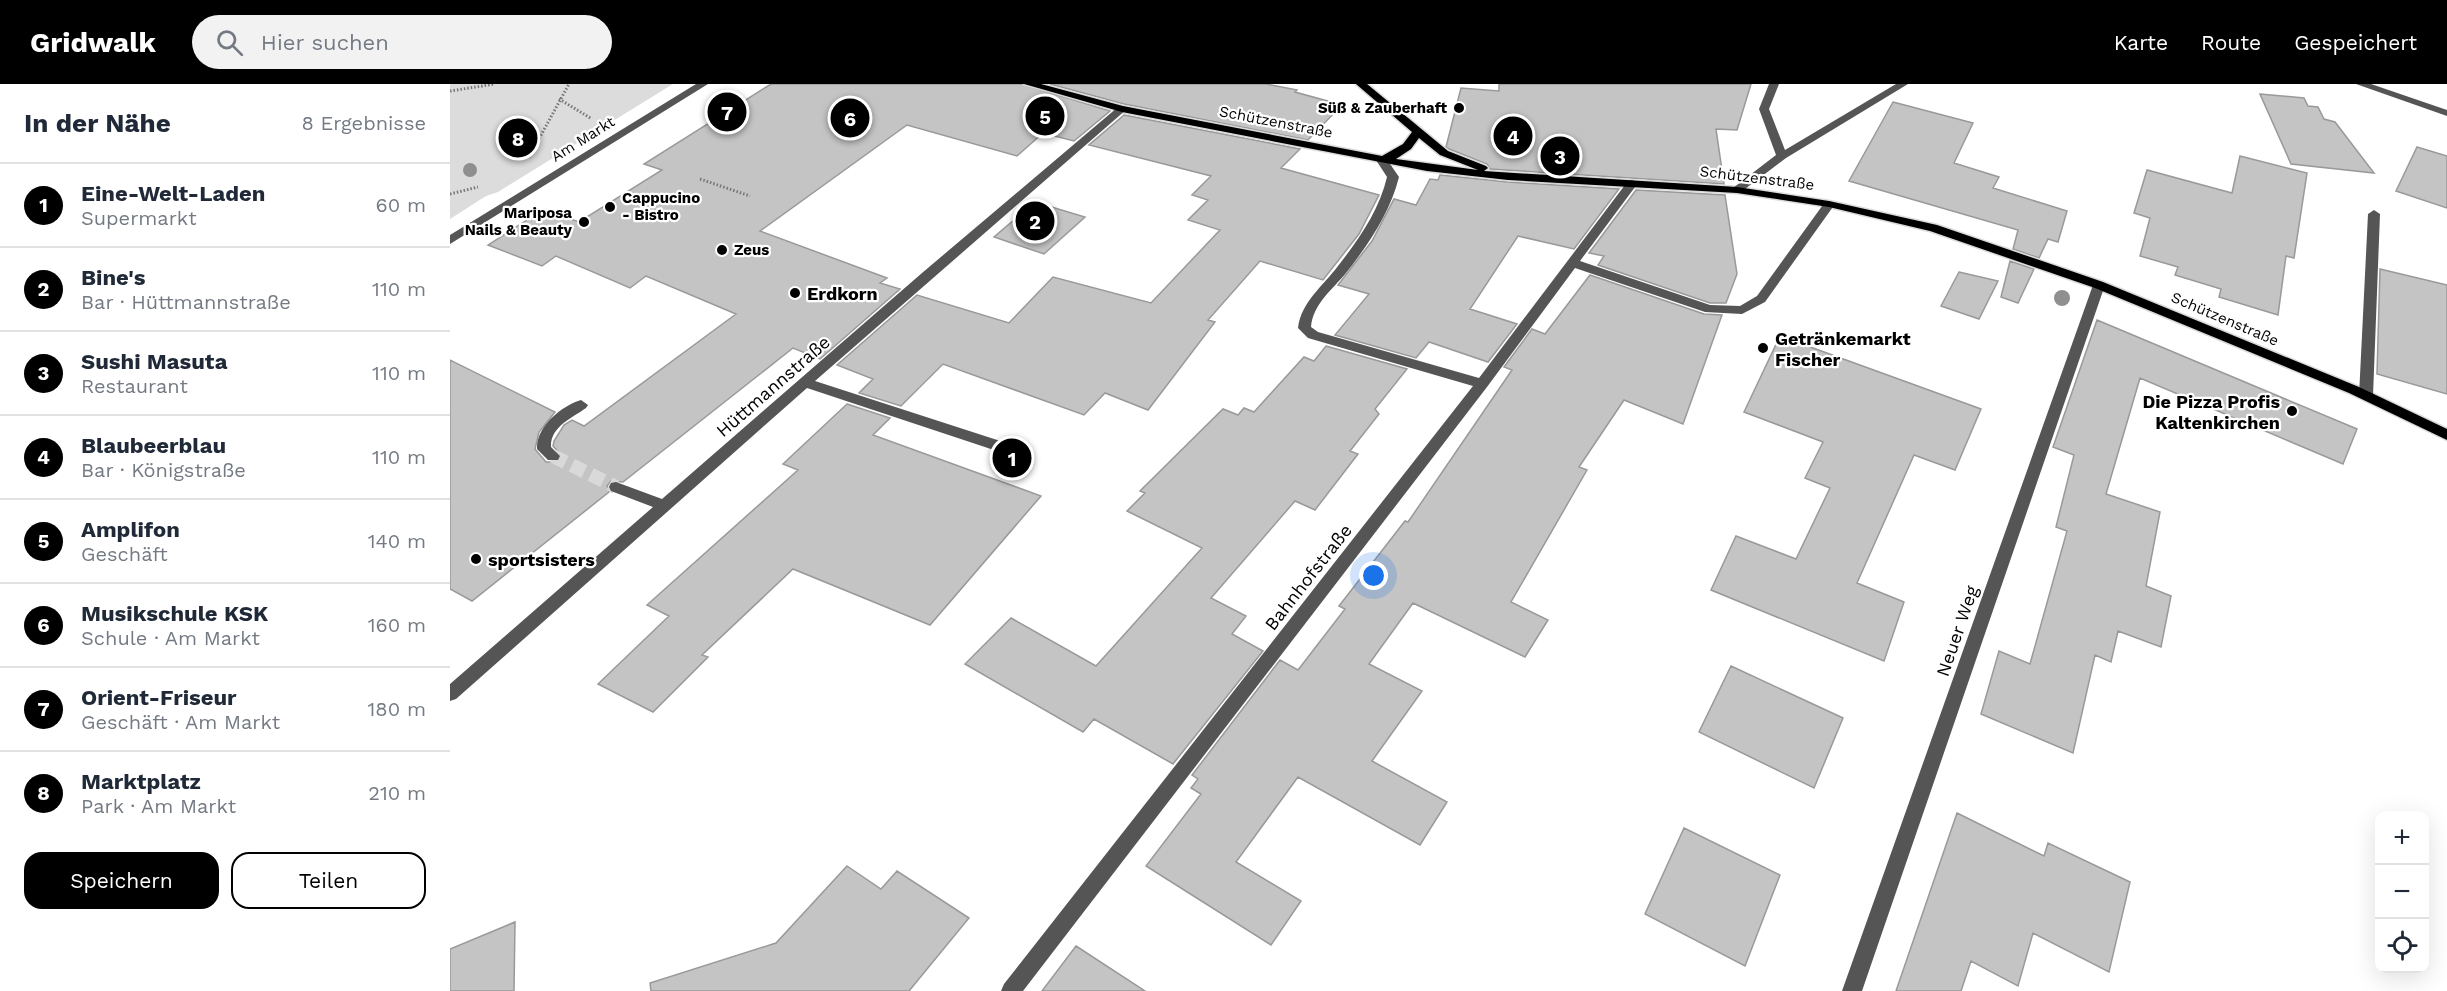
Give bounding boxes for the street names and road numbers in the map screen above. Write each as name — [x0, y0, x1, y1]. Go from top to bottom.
street label: Schützenstraße — [1218, 102, 1334, 142]
street label: Am Markt — [548, 112, 619, 166]
street label: Schützenstraße — [1699, 162, 1815, 194]
street label: Schützenstraße — [2168, 288, 2282, 350]
street label: Hüttmannstraße — [712, 331, 834, 441]
street label: Bahnhofstraße — [1260, 520, 1356, 634]
street label: Neuer Weg — [1932, 583, 1982, 679]

